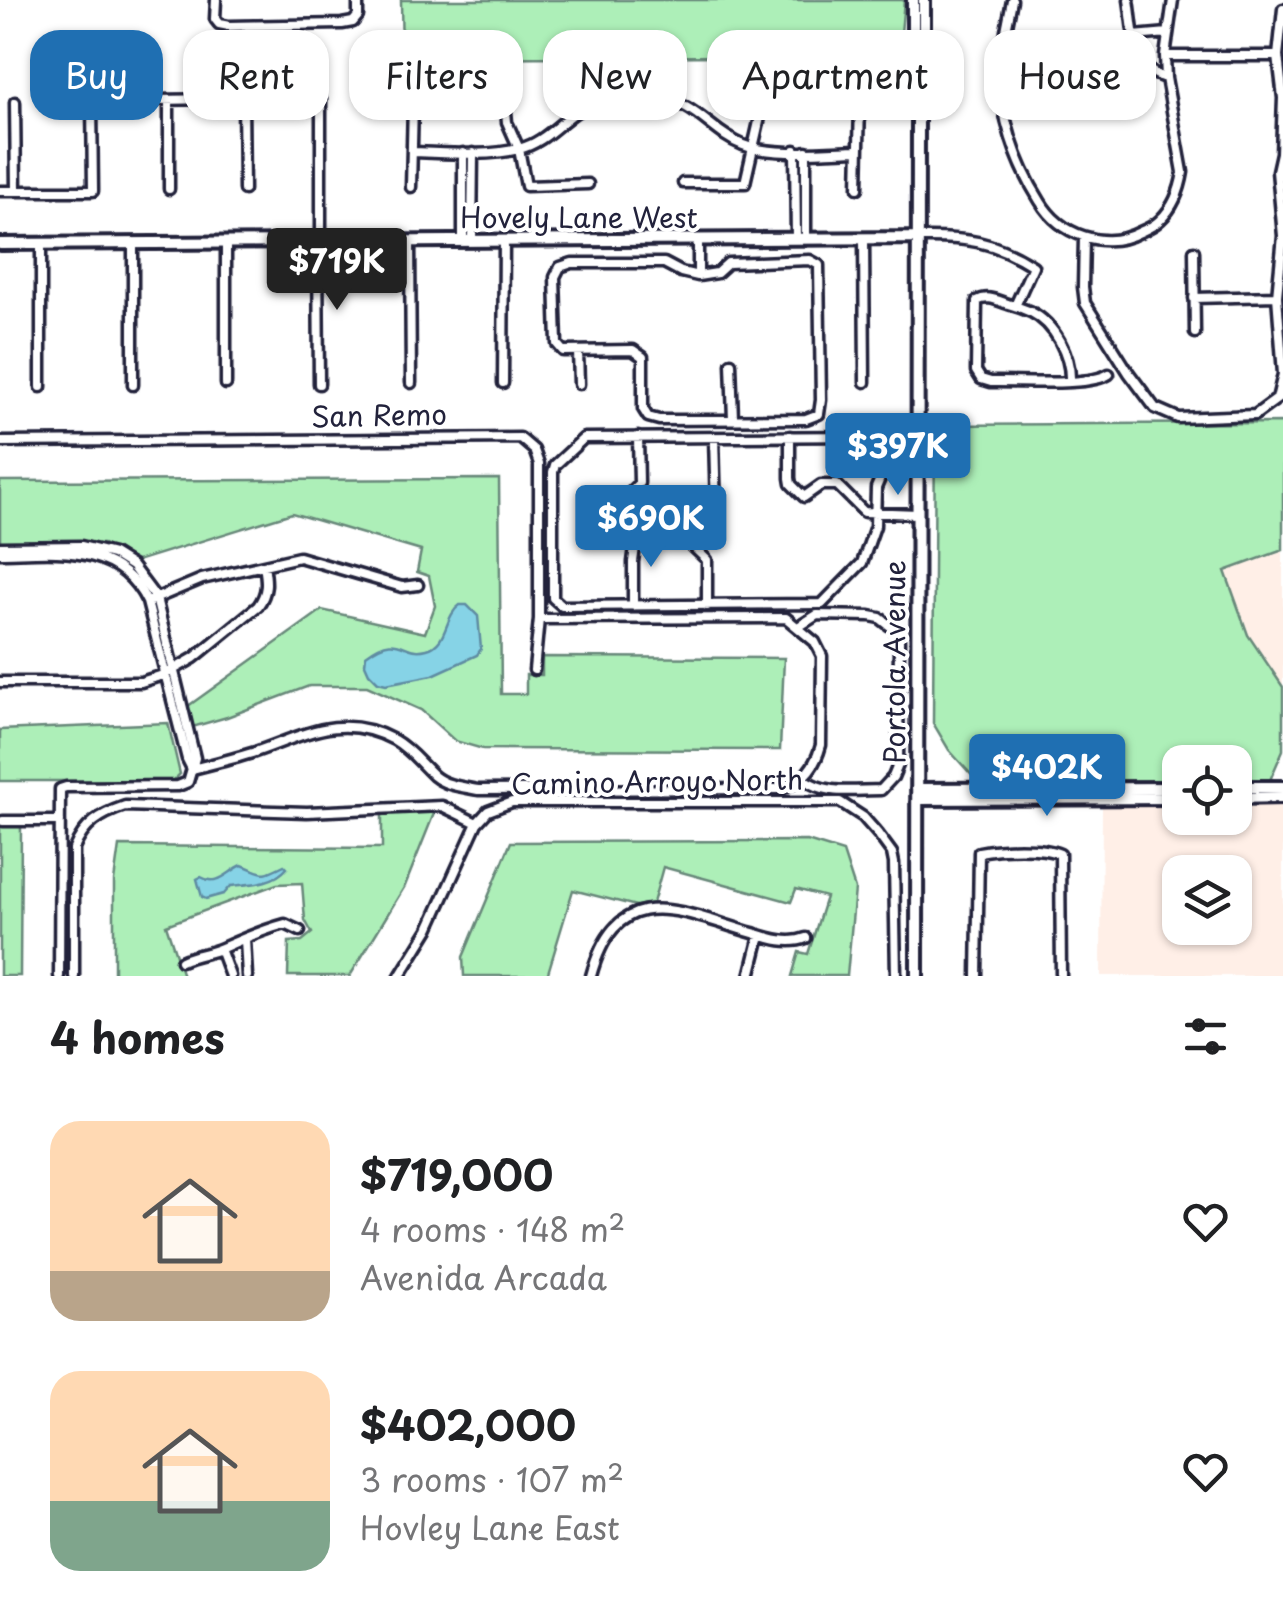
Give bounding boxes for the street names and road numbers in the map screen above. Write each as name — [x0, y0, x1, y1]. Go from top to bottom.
street label: Hovely Lane West — [460, 195, 698, 238]
street label: San Remo — [311, 392, 447, 437]
street label: Portola Avenue — [872, 560, 915, 764]
street label: Camino Arroyo North — [511, 756, 803, 805]

